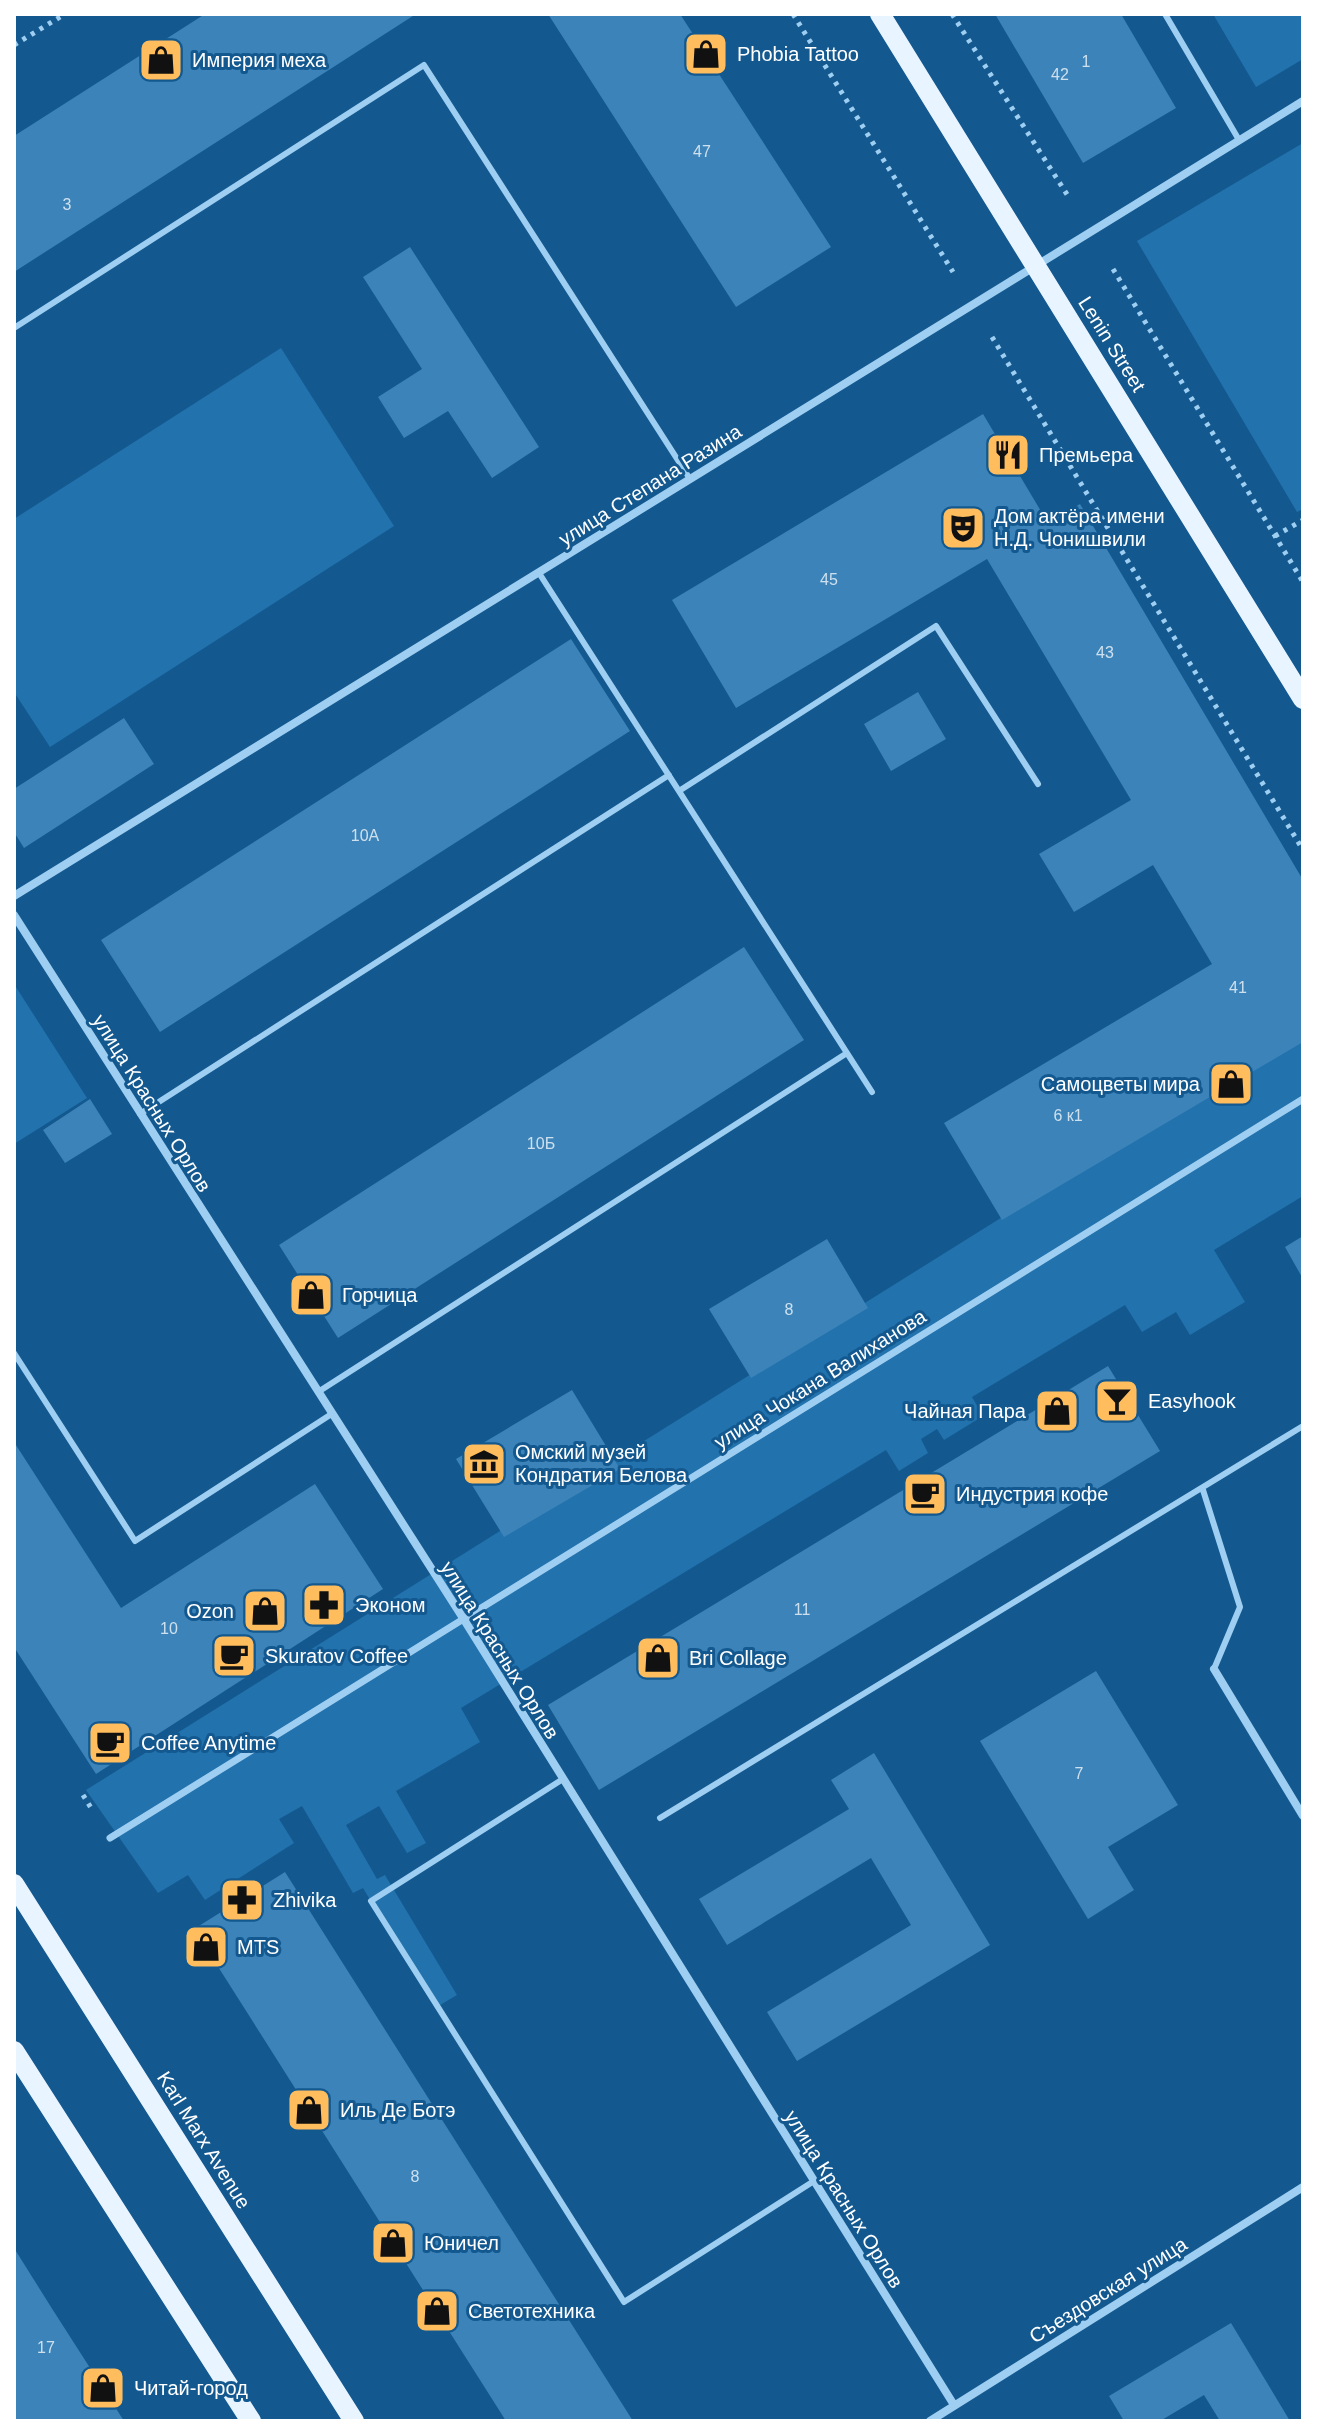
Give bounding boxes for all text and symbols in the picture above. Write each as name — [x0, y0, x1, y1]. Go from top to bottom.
shop icon: Phobia Tattoo — [682, 30, 730, 78]
shop icon: Империя меха — [137, 36, 185, 84]
place label: Phobia Tattoo — [737, 43, 859, 65]
place label: Империя меха — [192, 49, 327, 71]
house number: 1 — [1082, 53, 1091, 70]
house number: 42 — [1051, 66, 1069, 83]
house number: 47 — [693, 143, 711, 160]
house number: 3 — [63, 196, 72, 213]
street label: Lenin Street — [1074, 292, 1150, 396]
street label: улица Степана Разина — [555, 419, 746, 550]
restaurant icon: Премьера — [984, 431, 1032, 479]
place label: Премьера — [1039, 444, 1134, 466]
theatre icon: Дом актёра имени Н.Д. Чонишвили — [939, 504, 987, 552]
place label: Дом актёра имени Н.Д. Чонишвили — [994, 505, 1165, 550]
house number: 45 — [820, 571, 838, 588]
house number: 43 — [1096, 644, 1114, 661]
house number: 10А — [351, 827, 380, 844]
house number: 41 — [1229, 979, 1247, 996]
street label: улица Красных Орлов — [88, 1010, 216, 1196]
shop icon: Самоцветы мира — [1207, 1060, 1255, 1108]
place label: Самоцветы мира — [1041, 1073, 1201, 1095]
house number: 6 к1 — [1053, 1107, 1083, 1124]
house number: 10Б — [527, 1135, 555, 1152]
shop icon: Горчица — [287, 1271, 335, 1319]
place label: Горчица — [342, 1284, 418, 1306]
house number: 8 — [785, 1301, 794, 1318]
street label: улица Чокана Валиханова — [710, 1304, 930, 1453]
bar icon: Easyhook — [1093, 1377, 1141, 1425]
shop icon: Чайная Пара — [1033, 1387, 1081, 1435]
place label: Easyhook — [1148, 1390, 1237, 1412]
place label: Чайная Пара — [904, 1400, 1027, 1422]
museum icon: Омский музей Кондратия Белова — [460, 1440, 508, 1488]
place label: Омский музей Кондратия Белова — [515, 1441, 688, 1486]
cafe icon: Индустрия кофе — [901, 1470, 949, 1518]
place label: Индустрия кофе — [956, 1483, 1108, 1505]
street label: улица Красных Орлов — [436, 1557, 564, 1743]
pharmacy icon: Эконом — [300, 1581, 348, 1629]
shop icon: Ozon — [241, 1587, 289, 1635]
place label: Эконом — [355, 1594, 425, 1616]
place label: Ozon — [186, 1600, 234, 1622]
house number: 11 — [794, 1601, 810, 1618]
house number: 10 — [160, 1620, 178, 1637]
cafe icon: Skuratov Coffee — [210, 1632, 258, 1680]
shop icon: Bri Collage — [634, 1634, 682, 1682]
place label: Skuratov Coffee — [265, 1645, 408, 1667]
place label: Bri Collage — [689, 1647, 787, 1669]
cafe icon: Coffee Anytime — [86, 1719, 134, 1767]
place label: Coffee Anytime — [141, 1732, 276, 1754]
house number: 7 — [1075, 1765, 1084, 1782]
pharmacy icon: Zhivika — [218, 1876, 266, 1924]
place label: Zhivika — [273, 1889, 337, 1911]
shop icon: MTS — [182, 1923, 230, 1971]
place label: MTS — [237, 1936, 279, 1958]
street label: Karl Marx Avenue — [153, 2067, 255, 2213]
shop icon: Иль Де Ботэ — [285, 2086, 333, 2134]
place label: Иль Де Ботэ — [340, 2099, 455, 2121]
street label: улица Красных Орлов — [780, 2106, 908, 2292]
house number: 8 — [411, 2168, 420, 2185]
shop icon: Юничел — [369, 2219, 417, 2267]
place label: Юничел — [424, 2232, 499, 2254]
street label: Съездовская улица — [1025, 2232, 1191, 2347]
shop icon: Светотехника — [413, 2287, 461, 2335]
place label: Светотехника — [468, 2300, 596, 2322]
house number: 17 — [37, 2339, 55, 2356]
shop icon: Читай-город — [79, 2364, 127, 2412]
place label: Читай-город — [134, 2377, 248, 2399]

